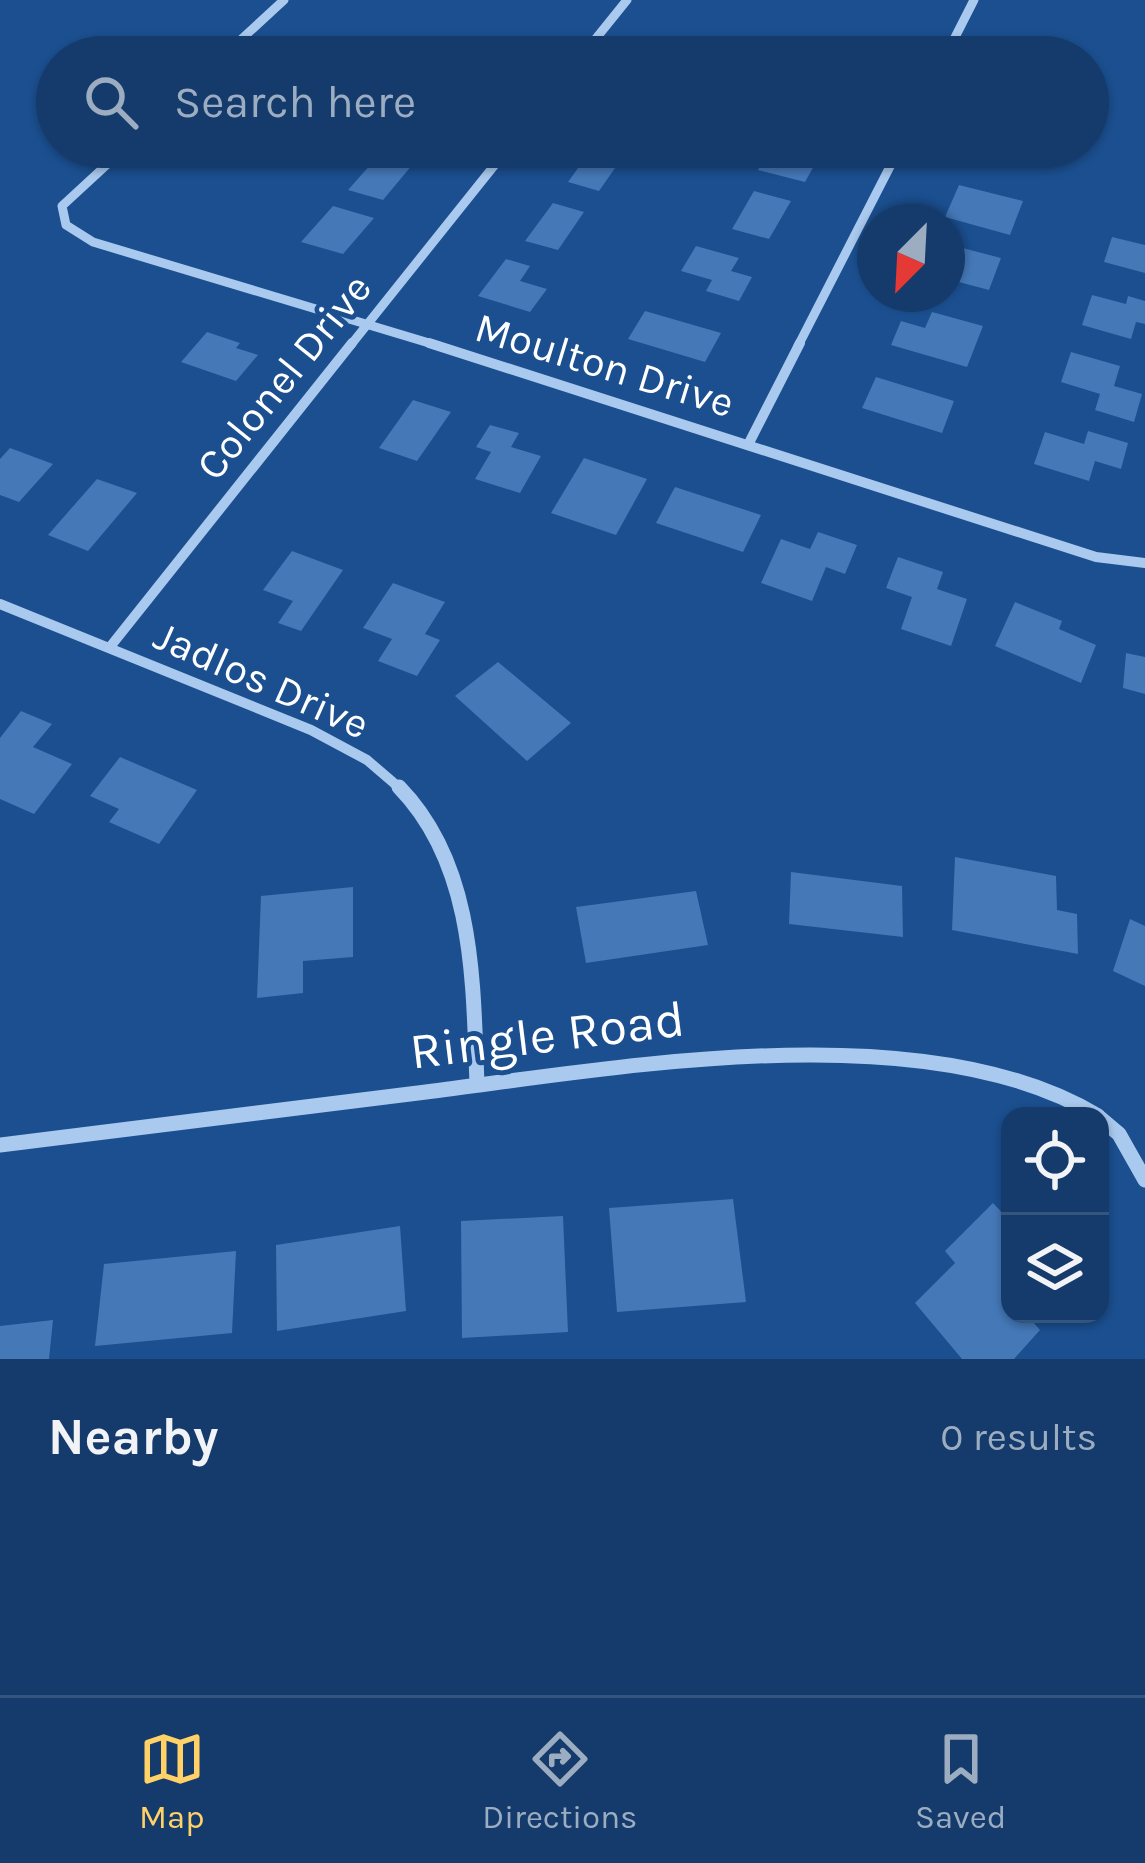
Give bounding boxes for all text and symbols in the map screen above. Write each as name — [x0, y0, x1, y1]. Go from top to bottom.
search box — [36, 36, 1109, 168]
icon: search — [78, 69, 144, 135]
text: Search here — [174, 76, 416, 128]
north arrow — [857, 204, 965, 312]
street label: Colonel Drive — [186, 264, 382, 490]
street label: Moulton Drive — [469, 302, 740, 428]
street label: Jadlos Drive — [146, 610, 377, 749]
street label: Ringle Road — [406, 988, 688, 1082]
map controls — [1001, 1107, 1109, 1323]
button: locate — [1001, 1107, 1109, 1215]
button: layers — [1001, 1215, 1109, 1323]
text: Nearby — [48, 1407, 218, 1467]
text: 0 results — [940, 1414, 1097, 1460]
tab: Map — [139, 1726, 205, 1836]
tab: Directions — [482, 1726, 637, 1836]
tab: Saved — [915, 1726, 1006, 1836]

